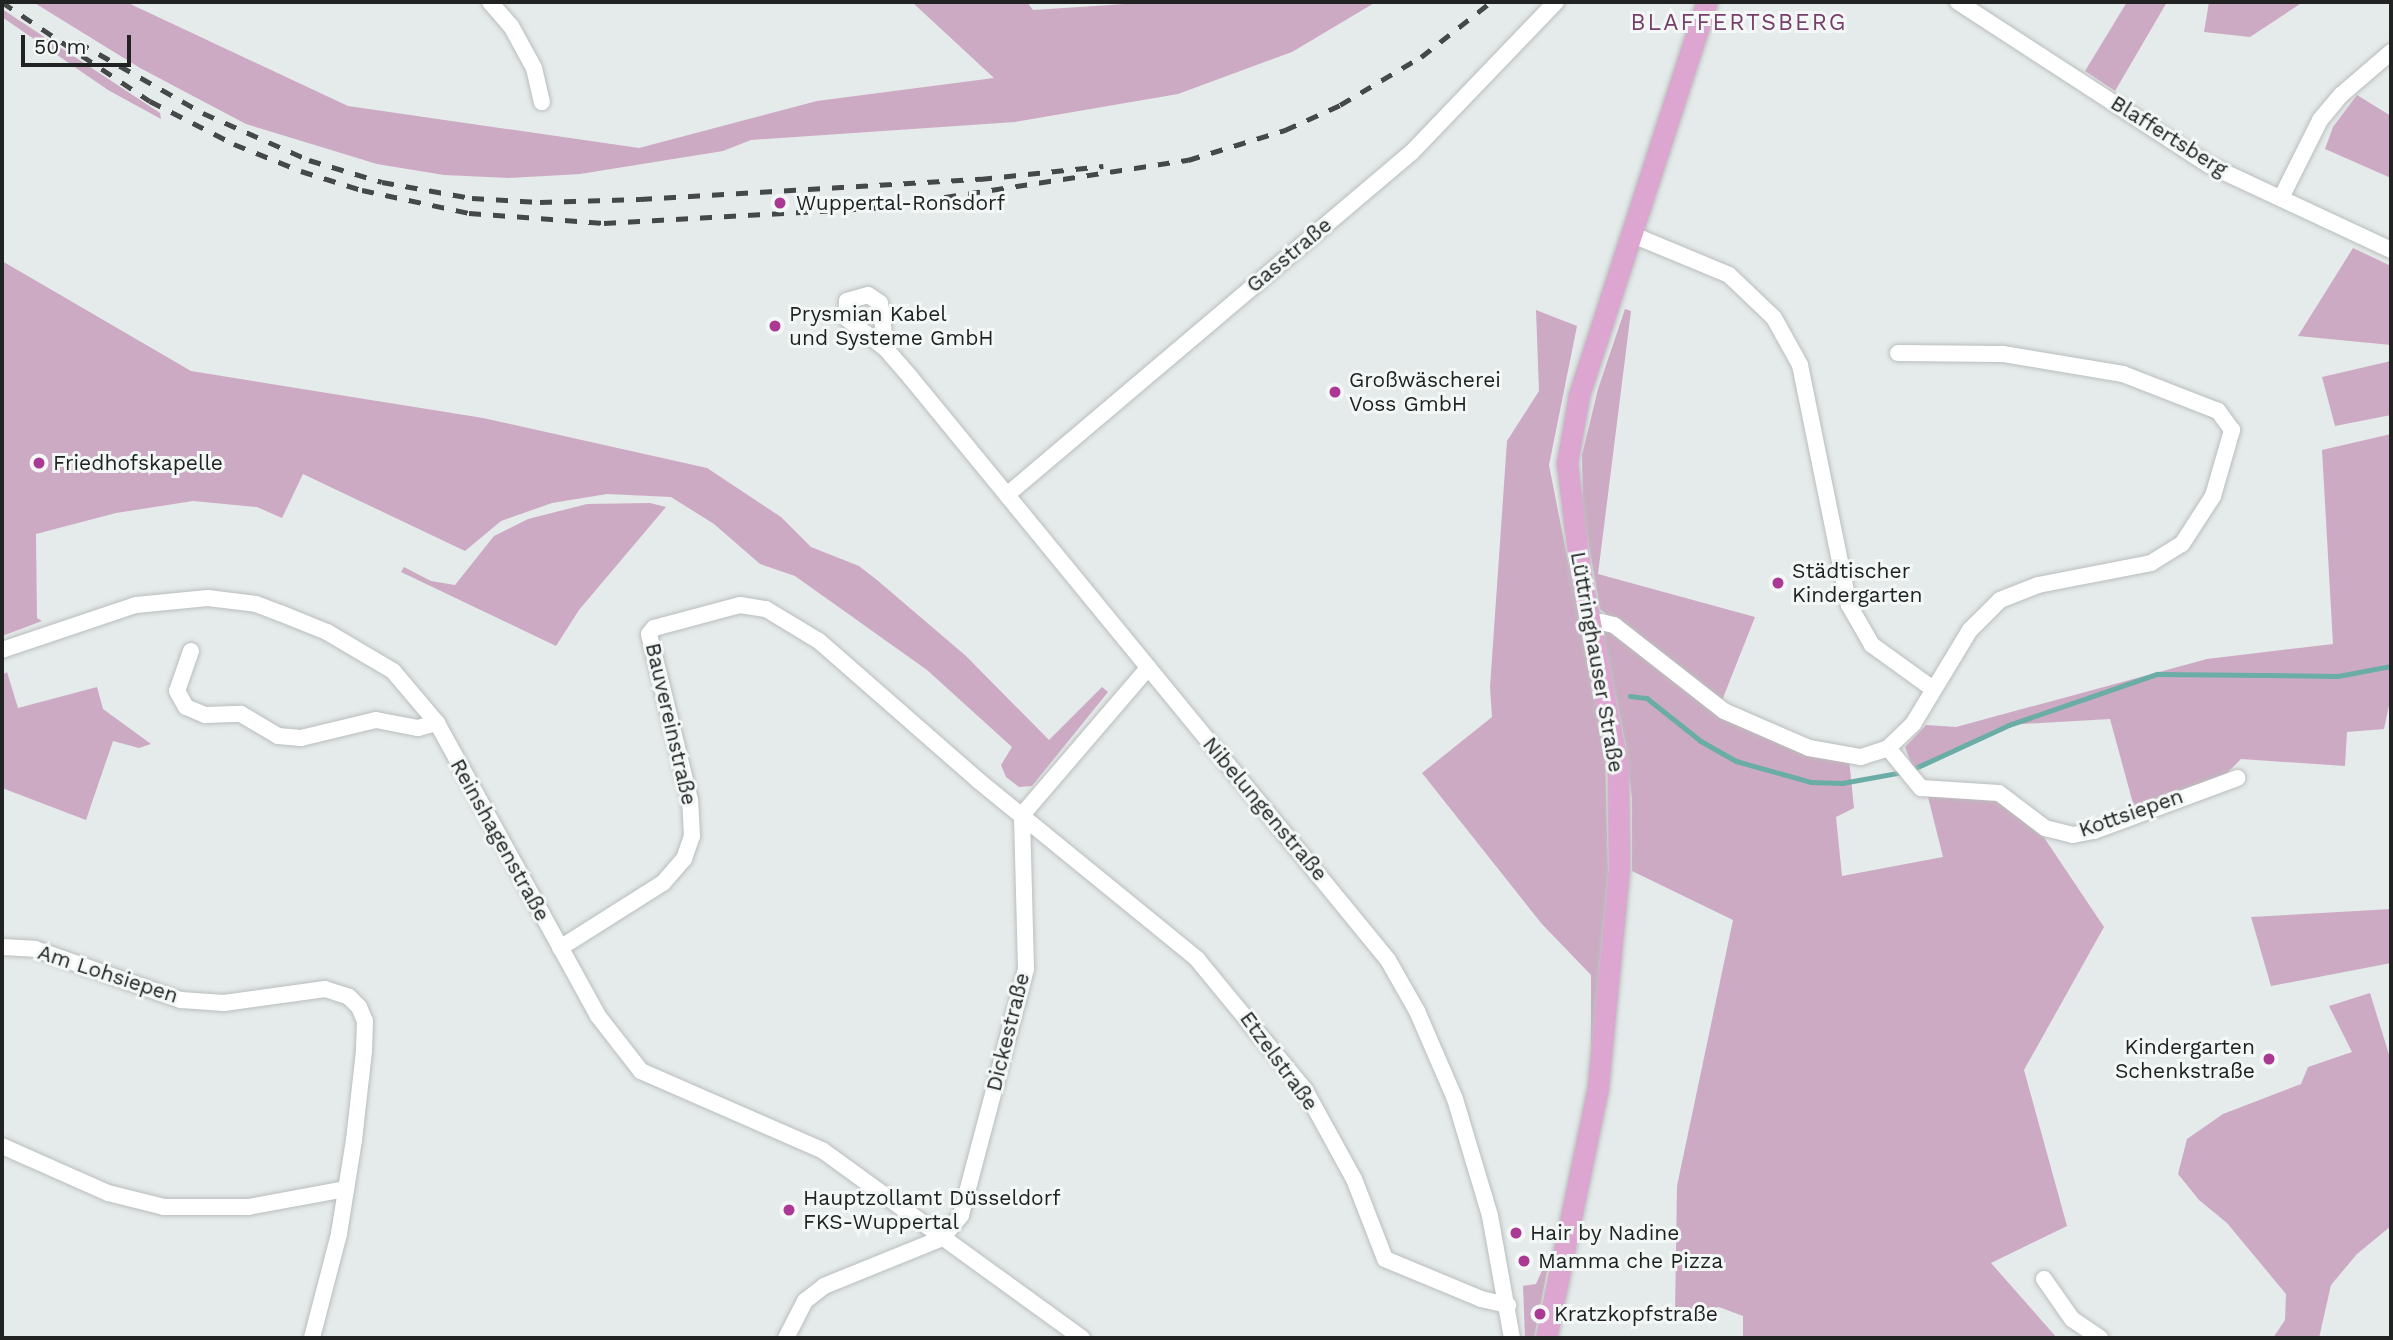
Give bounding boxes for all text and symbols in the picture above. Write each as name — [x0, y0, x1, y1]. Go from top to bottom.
district label: BLAFFERTSBERG — [1632, 9, 1846, 37]
scale bar — [24, 21, 135, 65]
text: 50 m — [34, 34, 86, 59]
street label: Blaffertsberg — [2106, 90, 2232, 182]
place label: Wuppertal-Ronsdorf — [796, 190, 1005, 216]
marker: Wuppertal-Ronsdorf — [770, 193, 790, 213]
street label: Gasstraße — [1241, 212, 1337, 298]
place label: Prysmian Kabel und Systeme GmbH — [789, 301, 994, 351]
marker: Prysmian Kabel und Systeme GmbH — [767, 318, 783, 334]
place label: Großwäscherei Voss GmbH — [1349, 367, 1501, 417]
marker: Großwäscherei Voss GmbH — [1327, 384, 1343, 400]
place label: Friedhofskapelle — [53, 450, 223, 476]
marker: Friedhofskapelle — [31, 455, 47, 471]
street label: Lüttringhauser Straße — [1565, 549, 1629, 775]
place label: Städtischer Kindergarten — [1792, 558, 1923, 608]
marker: Städtischer Kindergarten — [1770, 575, 1786, 591]
street label: Bauvereinstraße — [640, 640, 702, 808]
street label: Nibelungenstraße — [1197, 732, 1333, 886]
street label: Reinshagenstraße — [445, 754, 555, 926]
street label: Kottsiepen — [2076, 783, 2186, 843]
street label: Am Lohsiepen — [35, 939, 181, 1009]
street label: Dickestraße — [981, 970, 1035, 1094]
street label: Etzelstraße — [1235, 1006, 1323, 1116]
place label: Kindergarten Schenkstraße — [2115, 1034, 2255, 1084]
marker: Kindergarten Schenkstraße — [2261, 1051, 2277, 1067]
place label: Hauptzollamt Düsseldorf FKS-Wuppertal — [803, 1185, 1060, 1235]
marker: Hauptzollamt Düsseldorf FKS-Wuppertal — [781, 1202, 797, 1218]
place label: Hair by Nadine — [1530, 1220, 1680, 1246]
marker: Hair by Nadine — [1508, 1225, 1524, 1241]
place label: Mamma che Pizza — [1538, 1248, 1724, 1274]
marker: Mamma che Pizza — [1516, 1253, 1532, 1269]
place label: Kratzkopfstraße — [1554, 1301, 1718, 1327]
marker: Kratzkopfstraße — [1532, 1306, 1548, 1322]

